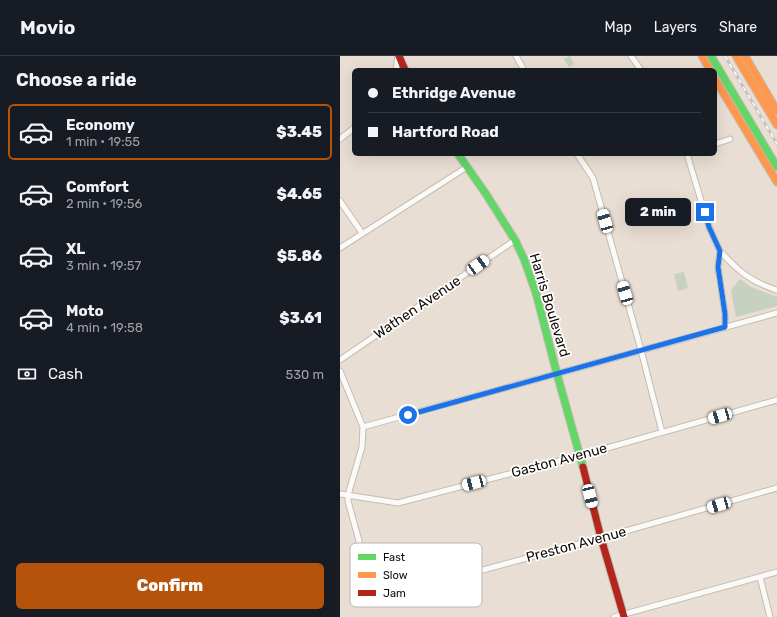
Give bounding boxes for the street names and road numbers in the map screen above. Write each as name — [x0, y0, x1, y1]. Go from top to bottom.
street label: Harris Boulevard — [526, 251, 573, 359]
street label: Wathen Avenue — [371, 272, 464, 343]
street label: Gaston Avenue — [509, 439, 609, 481]
street label: Preston Avenue — [524, 523, 628, 566]

